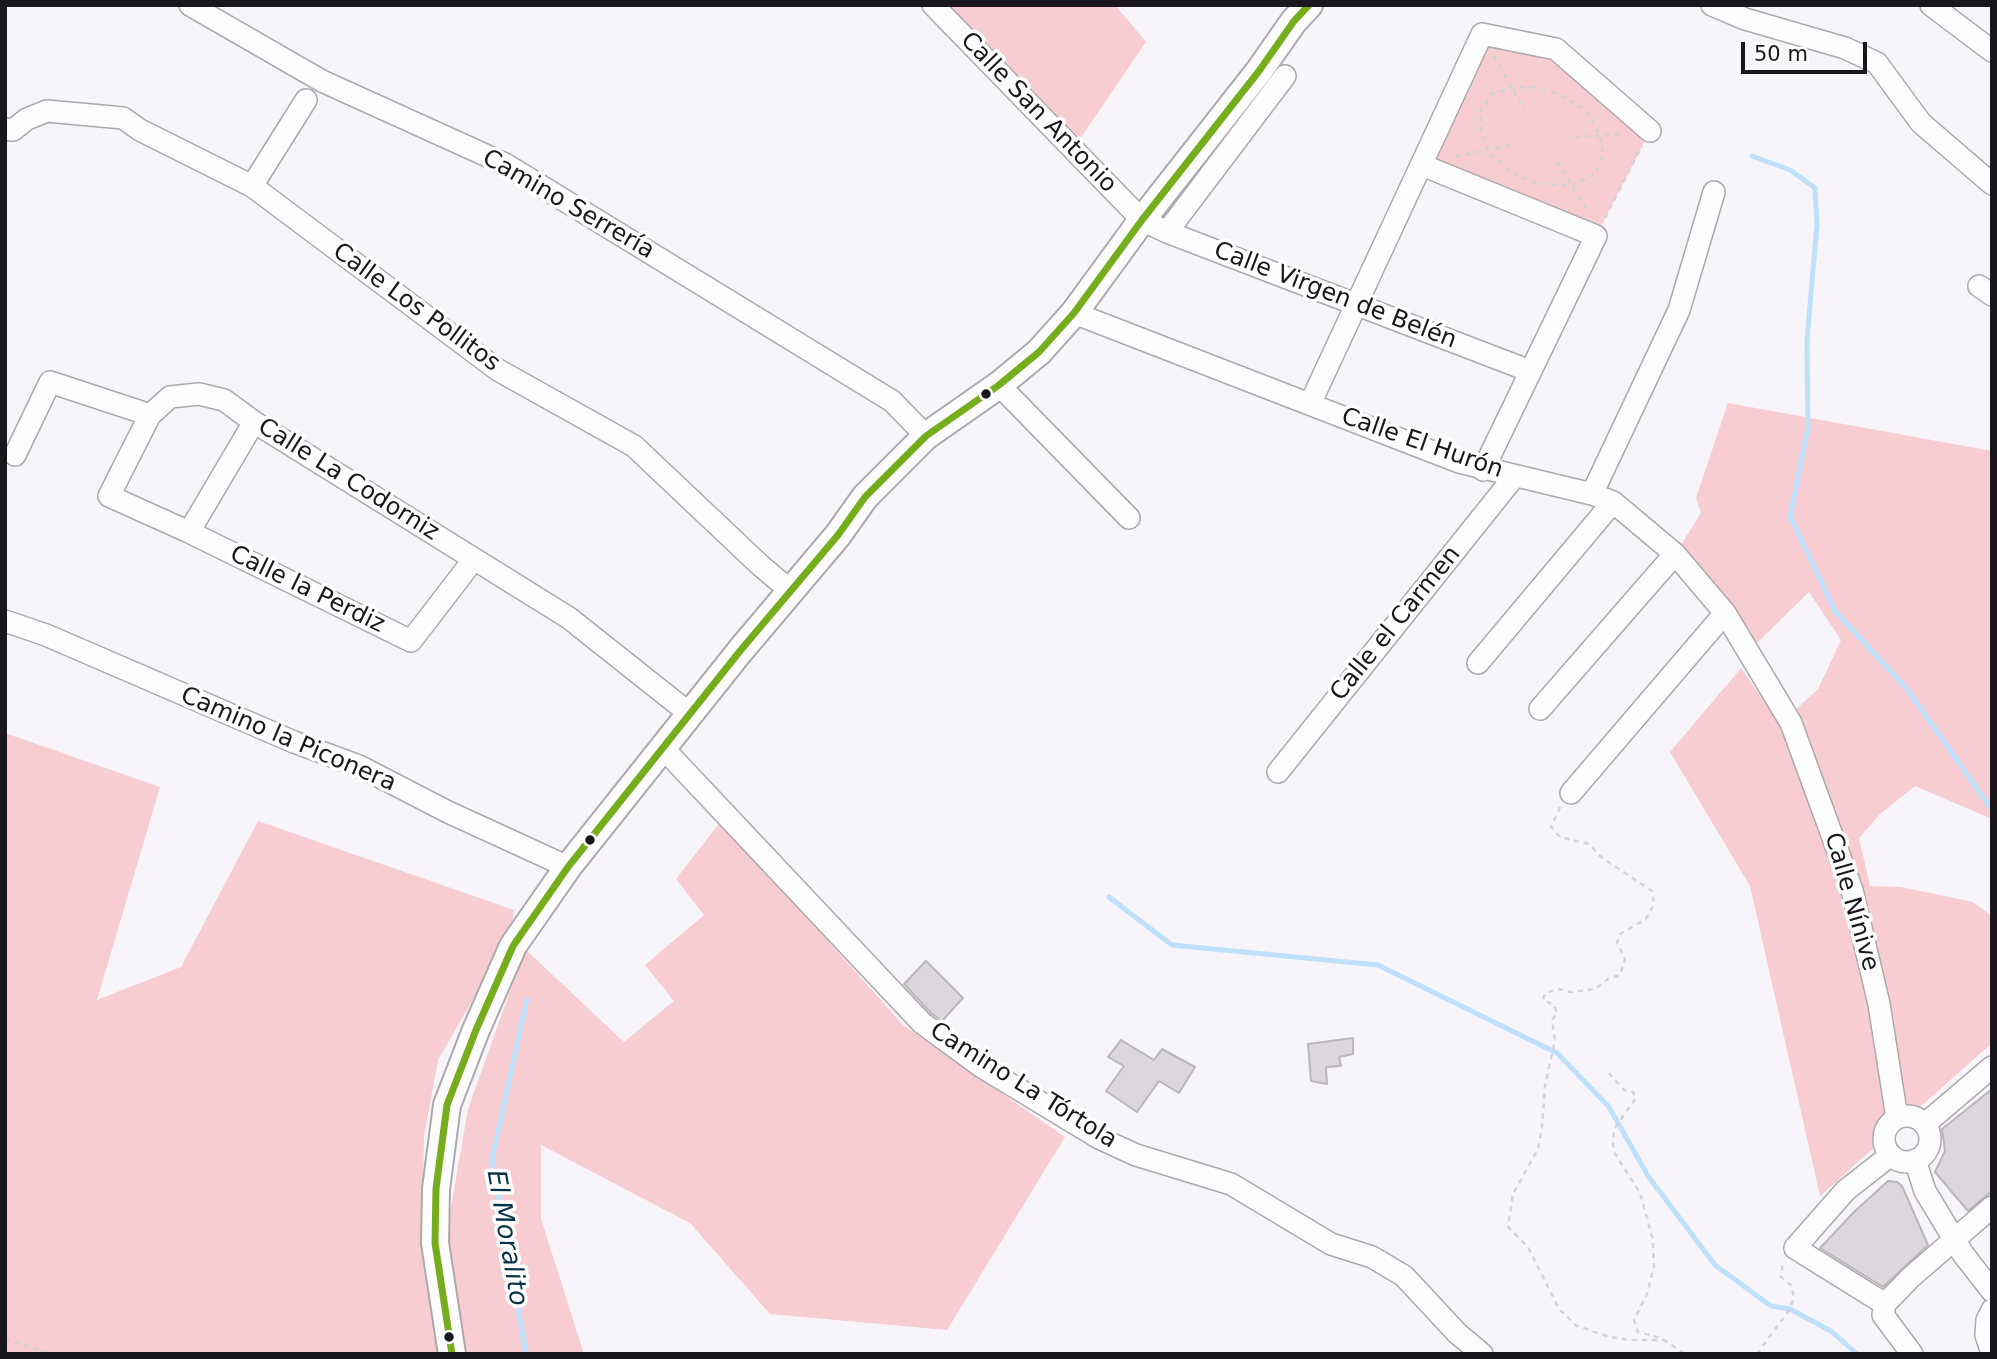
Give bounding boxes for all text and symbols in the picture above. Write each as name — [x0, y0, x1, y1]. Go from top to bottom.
street label: Calle San Antonio — [954, 27, 1122, 199]
scale bar — [1745, 28, 1871, 72]
text: 50 m — [1754, 42, 1808, 66]
street label: Camino Serrería — [477, 144, 659, 266]
street label: Calle Virgen de Belén — [1210, 236, 1460, 356]
street label: Calle Los Pollitos — [327, 238, 505, 378]
unlabelled marker — [979, 387, 993, 401]
street label: Calle El Hurón — [1337, 403, 1507, 485]
street label: Calle La Codorniz — [252, 413, 444, 547]
street label: Calle la Perdiz — [225, 540, 389, 640]
street label: Calle el Carmen — [1325, 541, 1467, 707]
street label: Camino la Piconera — [176, 682, 400, 798]
street label: Calle Nínive — [1817, 829, 1885, 975]
unlabelled marker — [583, 833, 597, 847]
street label: Camino La Tórtola — [924, 1017, 1122, 1155]
water label: El Moralito — [479, 1168, 533, 1308]
unlabelled marker — [442, 1330, 456, 1344]

